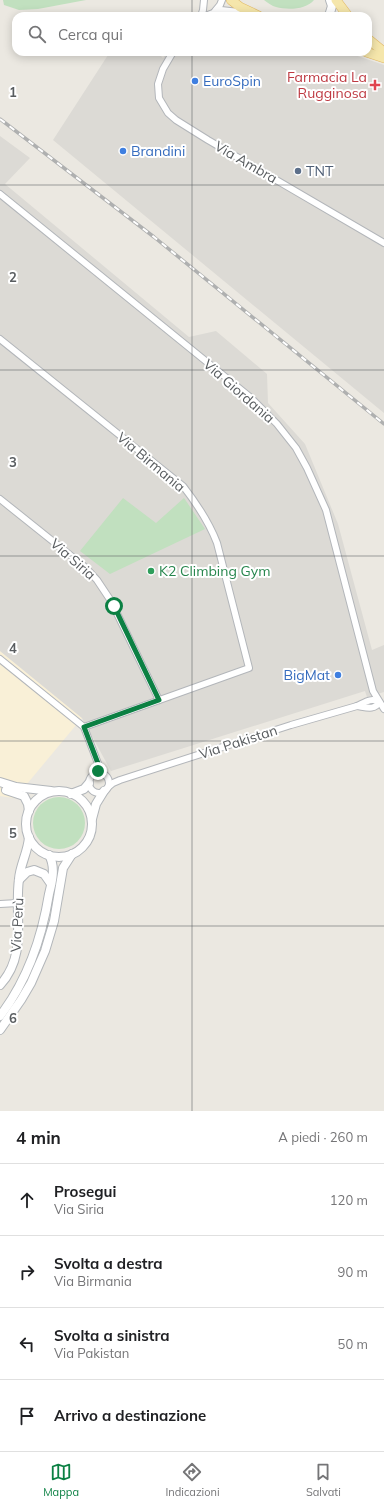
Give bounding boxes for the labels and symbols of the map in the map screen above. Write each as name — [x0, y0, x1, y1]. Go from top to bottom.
place label: Farmacia La Rugginosa — [287, 68, 367, 102]
place label: EuroSpin — [203, 72, 261, 90]
marker: EuroSpin — [190, 76, 200, 86]
marker: Farmacia La Rugginosa — [370, 80, 380, 90]
text: 1 — [9, 84, 17, 100]
street label: Via Ambra — [211, 137, 281, 187]
place label: Brandini — [131, 142, 185, 160]
marker: Brandini — [118, 146, 128, 156]
place label: TNT — [306, 162, 334, 180]
marker: TNT — [293, 166, 303, 176]
text: 2 — [9, 269, 17, 285]
street label: Via Giordania — [200, 355, 278, 427]
street label: Via Birmania — [113, 428, 189, 496]
text: 3 — [9, 454, 17, 470]
street label: Via Siria — [47, 534, 99, 584]
place label: K2 Climbing Gym — [159, 562, 270, 580]
marker: K2 Climbing Gym — [146, 566, 156, 576]
route start — [105, 597, 123, 615]
text: 4 — [9, 640, 17, 656]
place label: BigMat — [283, 666, 330, 684]
marker: BigMat — [333, 670, 343, 680]
street label: Via Pakistan — [197, 721, 279, 763]
route end — [89, 762, 107, 780]
text: 5 — [9, 825, 17, 841]
street label: Via Perù — [7, 897, 27, 953]
text: 6 — [9, 1010, 17, 1026]

